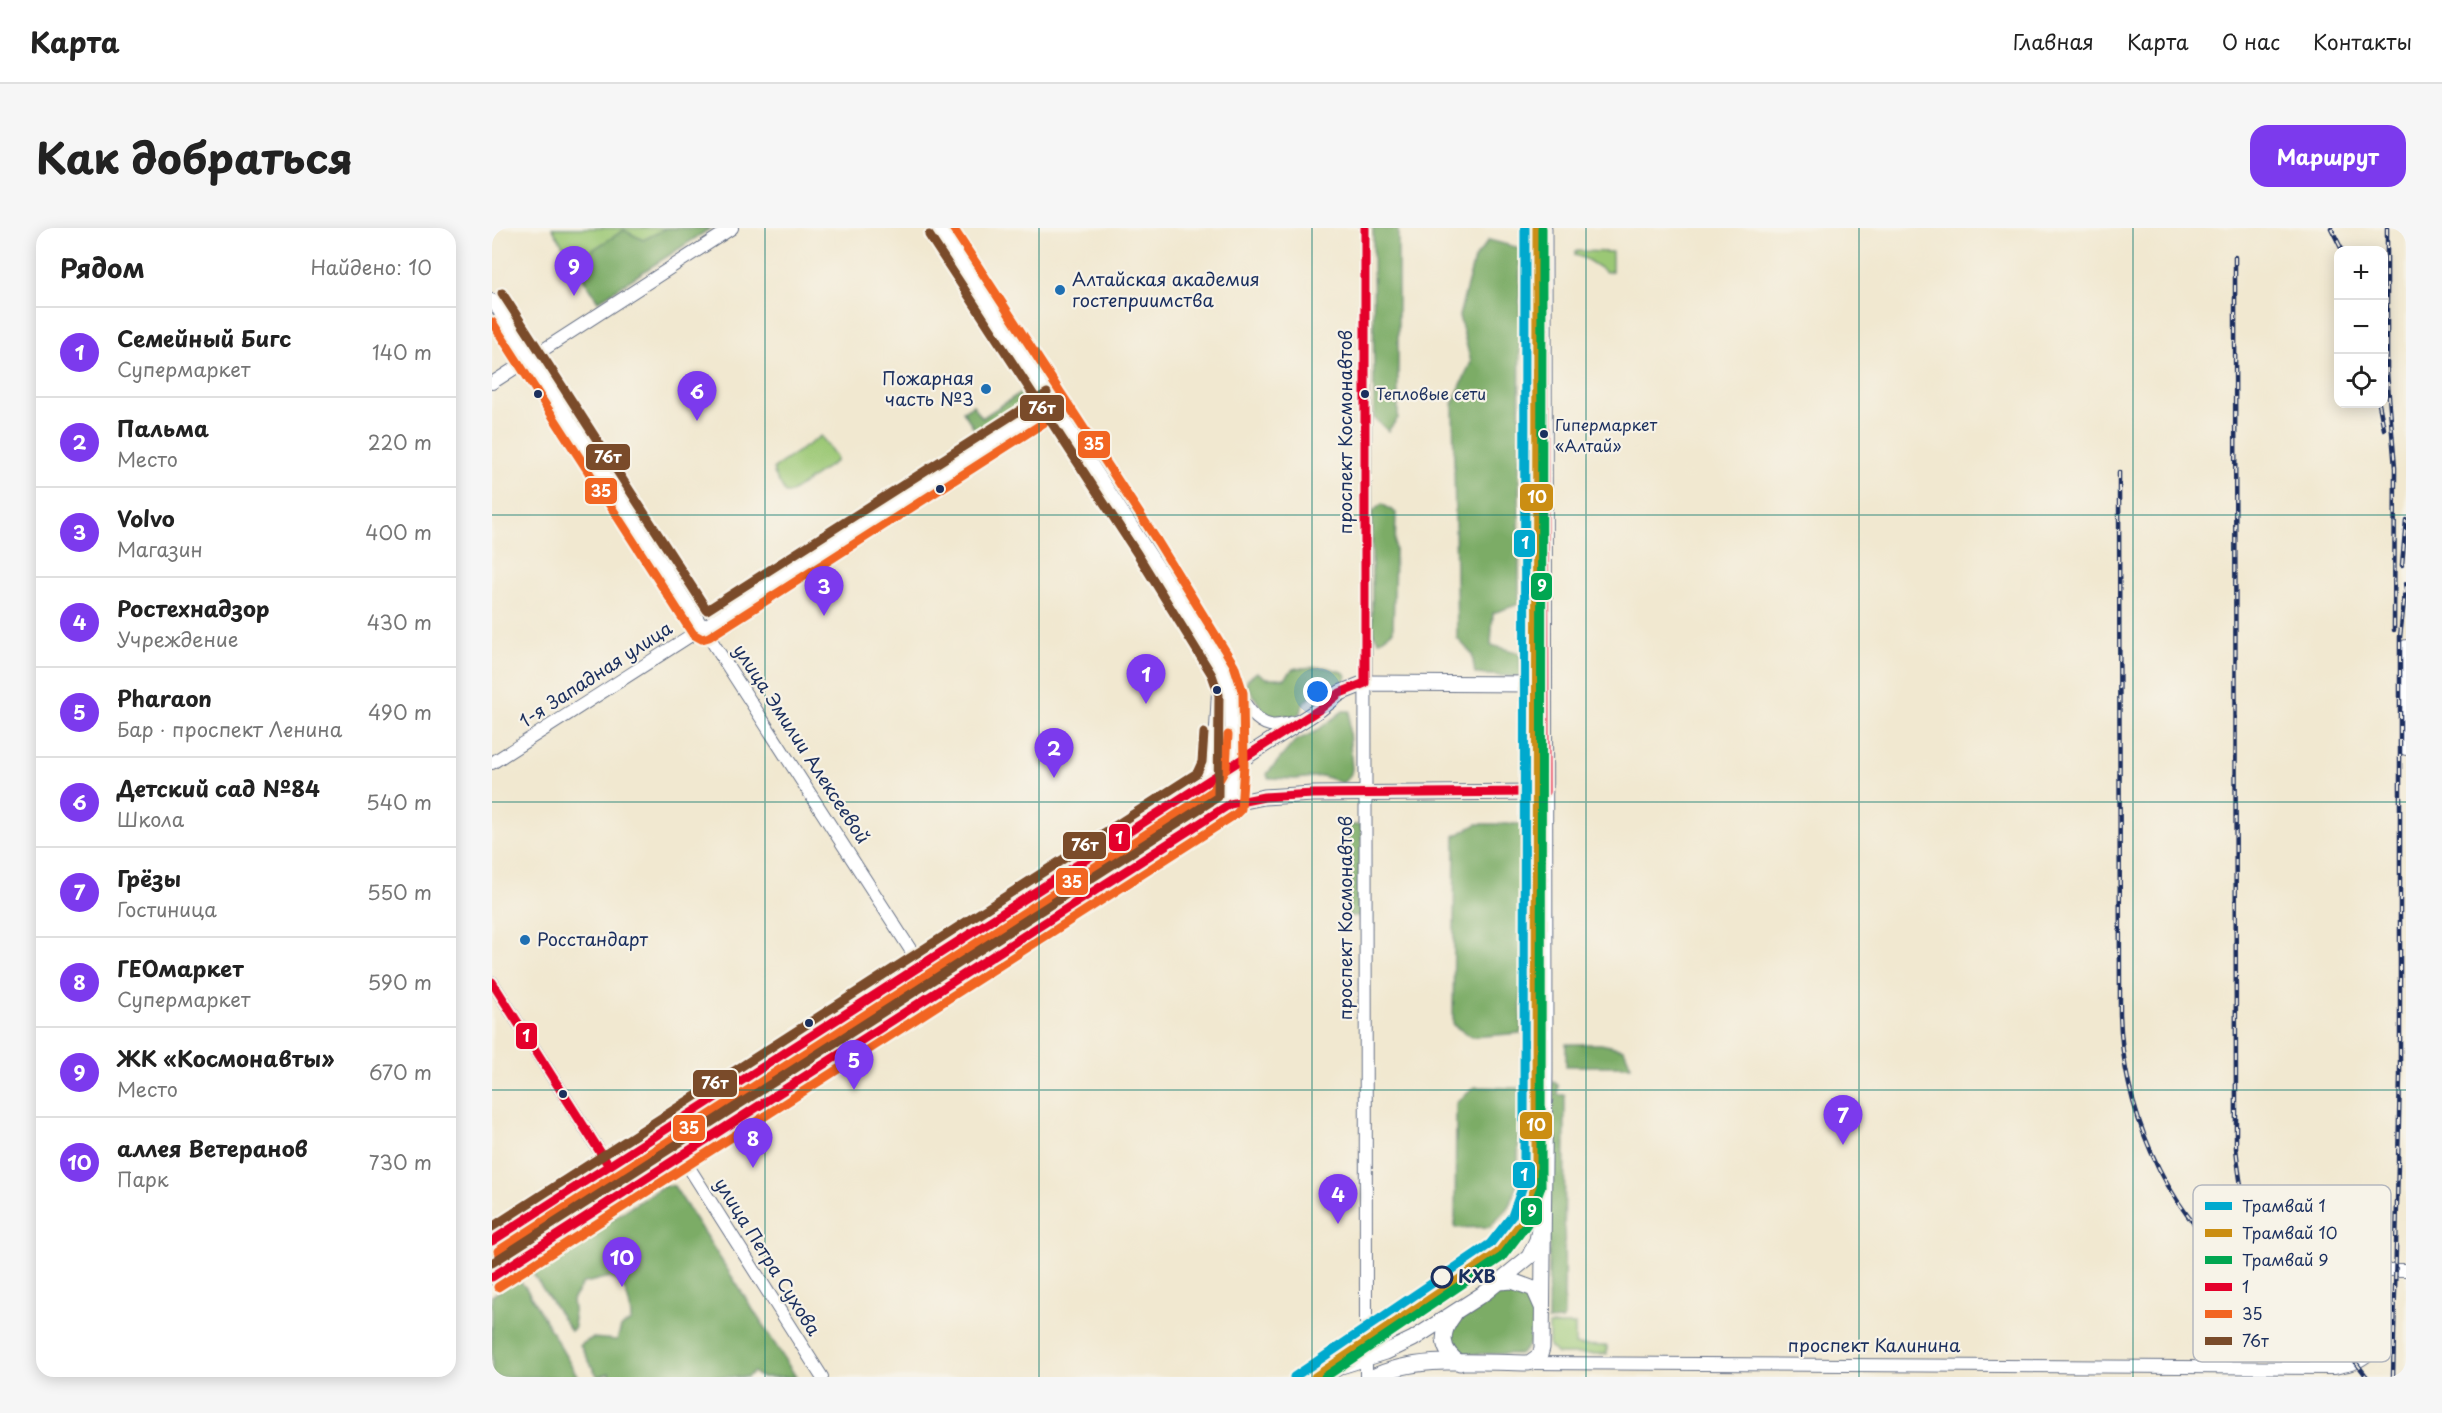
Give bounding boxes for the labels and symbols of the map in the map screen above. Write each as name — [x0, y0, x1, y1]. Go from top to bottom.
pin: 9 — [554, 247, 593, 296]
place label: Алтайская академия гостеприимства — [1072, 265, 1260, 313]
marker: Алтайская академия гостеприимства — [1053, 283, 1067, 297]
street label: проспект Космонавтов — [1331, 330, 1358, 534]
place label: Пожарная часть №3 — [882, 364, 974, 412]
pin: 6 — [678, 372, 716, 421]
place label: Тепловые сети — [1376, 381, 1486, 405]
marker: Пожарная часть №3 — [979, 382, 993, 396]
unlabelled marker — [532, 388, 544, 400]
marker: Тепловые сети — [1359, 388, 1371, 400]
line badge: 76т — [1019, 394, 1065, 422]
text: 76т — [1028, 395, 1056, 419]
place label: Гипермаркет «Алтай» — [1555, 412, 1657, 457]
marker: Гипермаркет «Алтай» — [1538, 428, 1550, 440]
line badge: 35 — [1077, 430, 1111, 459]
text: 35 — [1084, 431, 1104, 455]
line badge: 76т — [585, 443, 631, 471]
text: 76т — [594, 444, 622, 468]
line badge: 35 — [584, 477, 618, 505]
text: 35 — [591, 478, 611, 502]
unlabelled marker — [934, 483, 946, 495]
line badge: 10 — [1519, 483, 1554, 512]
text: 10 — [1527, 484, 1547, 508]
line badge: 1 — [1513, 529, 1536, 558]
text: 1 — [1521, 530, 1529, 554]
pin: 3 — [804, 566, 844, 616]
line badge: 9 — [1530, 572, 1553, 601]
text: 9 — [1537, 573, 1547, 597]
street label: 1-я Западная улица — [513, 614, 678, 733]
street label: улица Эмилии Алексеевой — [727, 638, 877, 848]
pin: 1 — [1126, 654, 1166, 704]
your location — [1303, 677, 1332, 706]
unlabelled marker — [1211, 684, 1223, 696]
pin: 2 — [1034, 728, 1074, 778]
street label: проспект Космонавтов — [1331, 816, 1358, 1020]
line badge: 1 — [1108, 823, 1131, 852]
text: 1 — [1115, 825, 1123, 849]
line badge: 76т — [1062, 831, 1107, 860]
text: 76т — [1071, 832, 1099, 856]
line badge: 35 — [1055, 867, 1089, 896]
text: 35 — [1062, 869, 1082, 893]
place label: Росстандарт — [537, 925, 649, 952]
marker: Росстандарт — [518, 933, 532, 947]
unlabelled marker — [803, 1017, 815, 1029]
line badge: 1 — [515, 1022, 538, 1050]
text: 1 — [522, 1023, 530, 1047]
pin: 5 — [834, 1040, 874, 1090]
line badge: 76т — [692, 1069, 738, 1098]
text: 76т — [701, 1070, 729, 1094]
unlabelled marker — [557, 1088, 569, 1100]
pin: 7 — [1824, 1096, 1862, 1145]
line badge: 10 — [1519, 1111, 1553, 1140]
text: 10 — [1526, 1112, 1546, 1136]
line badge: 35 — [672, 1114, 706, 1142]
text: 35 — [679, 1115, 699, 1139]
pin: 8 — [734, 1118, 772, 1168]
line badge: 1 — [1512, 1161, 1536, 1189]
text: 1 — [1520, 1162, 1528, 1186]
street label: улица Петра Сухова — [709, 1172, 828, 1341]
pin: 4 — [1318, 1174, 1358, 1224]
legend — [2193, 1185, 2391, 1362]
text: Трамвай 1 — [2242, 1193, 2326, 1217]
line badge: 9 — [1520, 1197, 1543, 1226]
text: 9 — [1527, 1198, 1537, 1222]
text: Трамвай 10 — [2242, 1220, 2338, 1244]
pin: 10 — [602, 1238, 642, 1287]
text: Трамвай 9 — [2242, 1247, 2329, 1271]
place label: КХВ — [1458, 1262, 1496, 1289]
marker: КХВ — [1431, 1266, 1453, 1288]
text: 1 — [2242, 1274, 2249, 1298]
text: 35 — [2242, 1301, 2262, 1325]
text: 76т — [2242, 1328, 2269, 1352]
street label: проспект Калинина — [1788, 1331, 1961, 1358]

